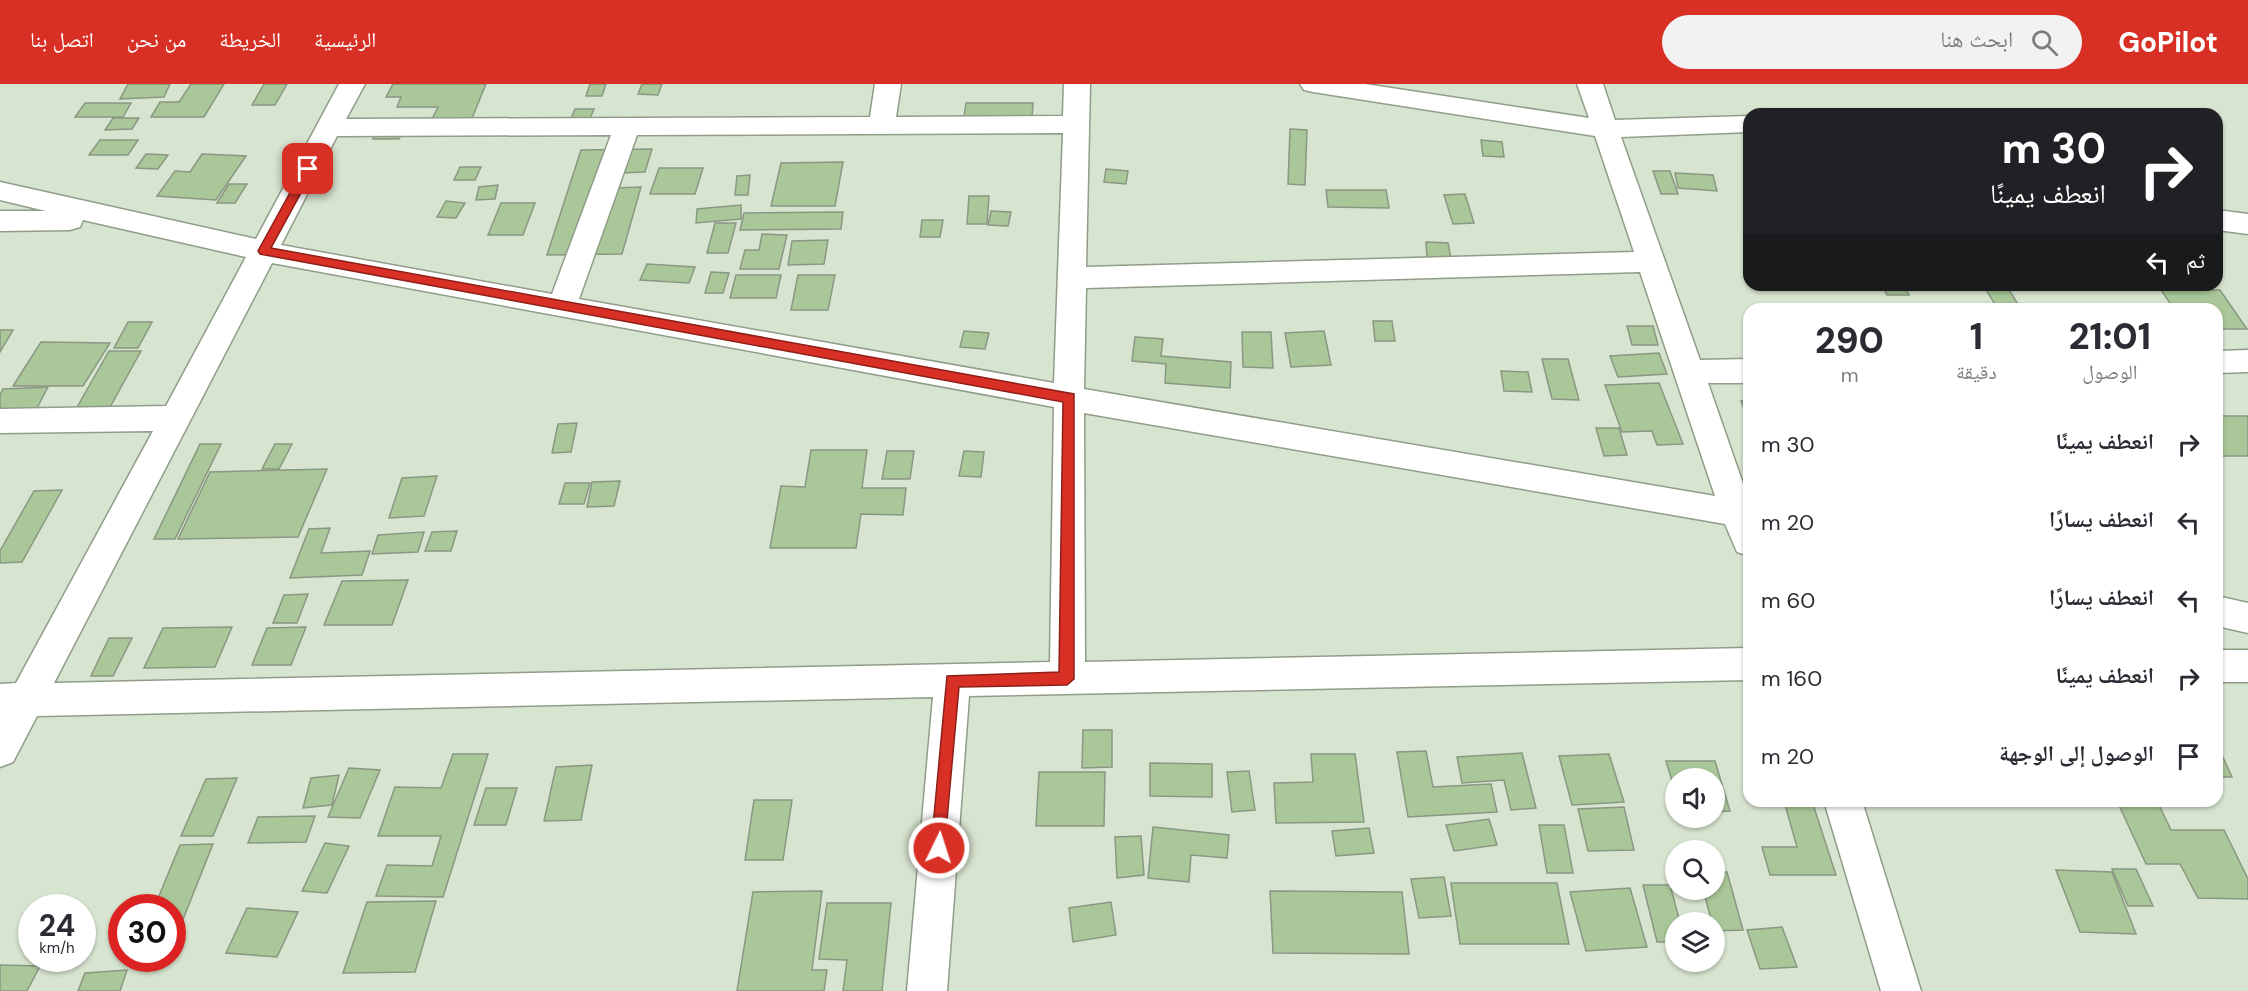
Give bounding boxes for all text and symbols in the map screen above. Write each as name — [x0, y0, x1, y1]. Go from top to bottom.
search box — [1662, 15, 2082, 69]
text: GoPilot — [2118, 24, 2218, 61]
text: ابحث هنا — [1940, 25, 2013, 54]
text: اتصل بنا — [30, 26, 94, 54]
text: من نحن — [127, 26, 186, 54]
text: الخريطة — [219, 26, 281, 54]
text: الرئيسية — [314, 26, 376, 54]
icon: search — [2028, 26, 2061, 59]
text: 30 m — [2002, 121, 2106, 176]
icon: right — [2127, 132, 2205, 210]
pin — [282, 143, 333, 194]
icon: arrive — [291, 152, 324, 185]
text: انعطف يمينًا — [1990, 176, 2106, 211]
icon: left — [2141, 246, 2174, 279]
text: ثم — [2186, 246, 2205, 275]
text: 1 — [1970, 313, 1983, 360]
text: 21:01 — [2069, 313, 2151, 360]
text: 290 — [1815, 317, 1884, 364]
text: دقيقة — [1956, 359, 1997, 385]
text: الوصول — [2082, 359, 2138, 385]
text: m — [1841, 362, 1858, 388]
text: انعطف يمينًا — [2056, 427, 2154, 456]
icon: right — [2172, 428, 2205, 461]
text: 30 m — [1761, 430, 1815, 459]
text: انعطف يسارًا — [2049, 505, 2154, 534]
icon: left — [2172, 506, 2205, 539]
text: 20 m — [1761, 508, 1814, 537]
text: انعطف يسارًا — [2049, 583, 2154, 612]
icon: left — [2172, 584, 2205, 617]
text: 60 m — [1761, 586, 1815, 615]
text: انعطف يمينًا — [2056, 661, 2154, 690]
icon: right — [2172, 662, 2205, 695]
text: 160 m — [1761, 664, 1822, 693]
text: الوصول إلى الوجهة — [1999, 739, 2154, 768]
icon: arrive — [2172, 740, 2205, 773]
text: 20 m — [1761, 742, 1814, 771]
map controls — [1665, 768, 1725, 972]
button: sound — [1665, 768, 1725, 828]
position arrow — [907, 816, 971, 880]
button: search — [1665, 840, 1725, 900]
speed limit sign: 30 — [108, 894, 186, 972]
text: 24 — [39, 906, 75, 945]
button: layers — [1665, 912, 1725, 972]
text: km/h — [39, 938, 75, 958]

